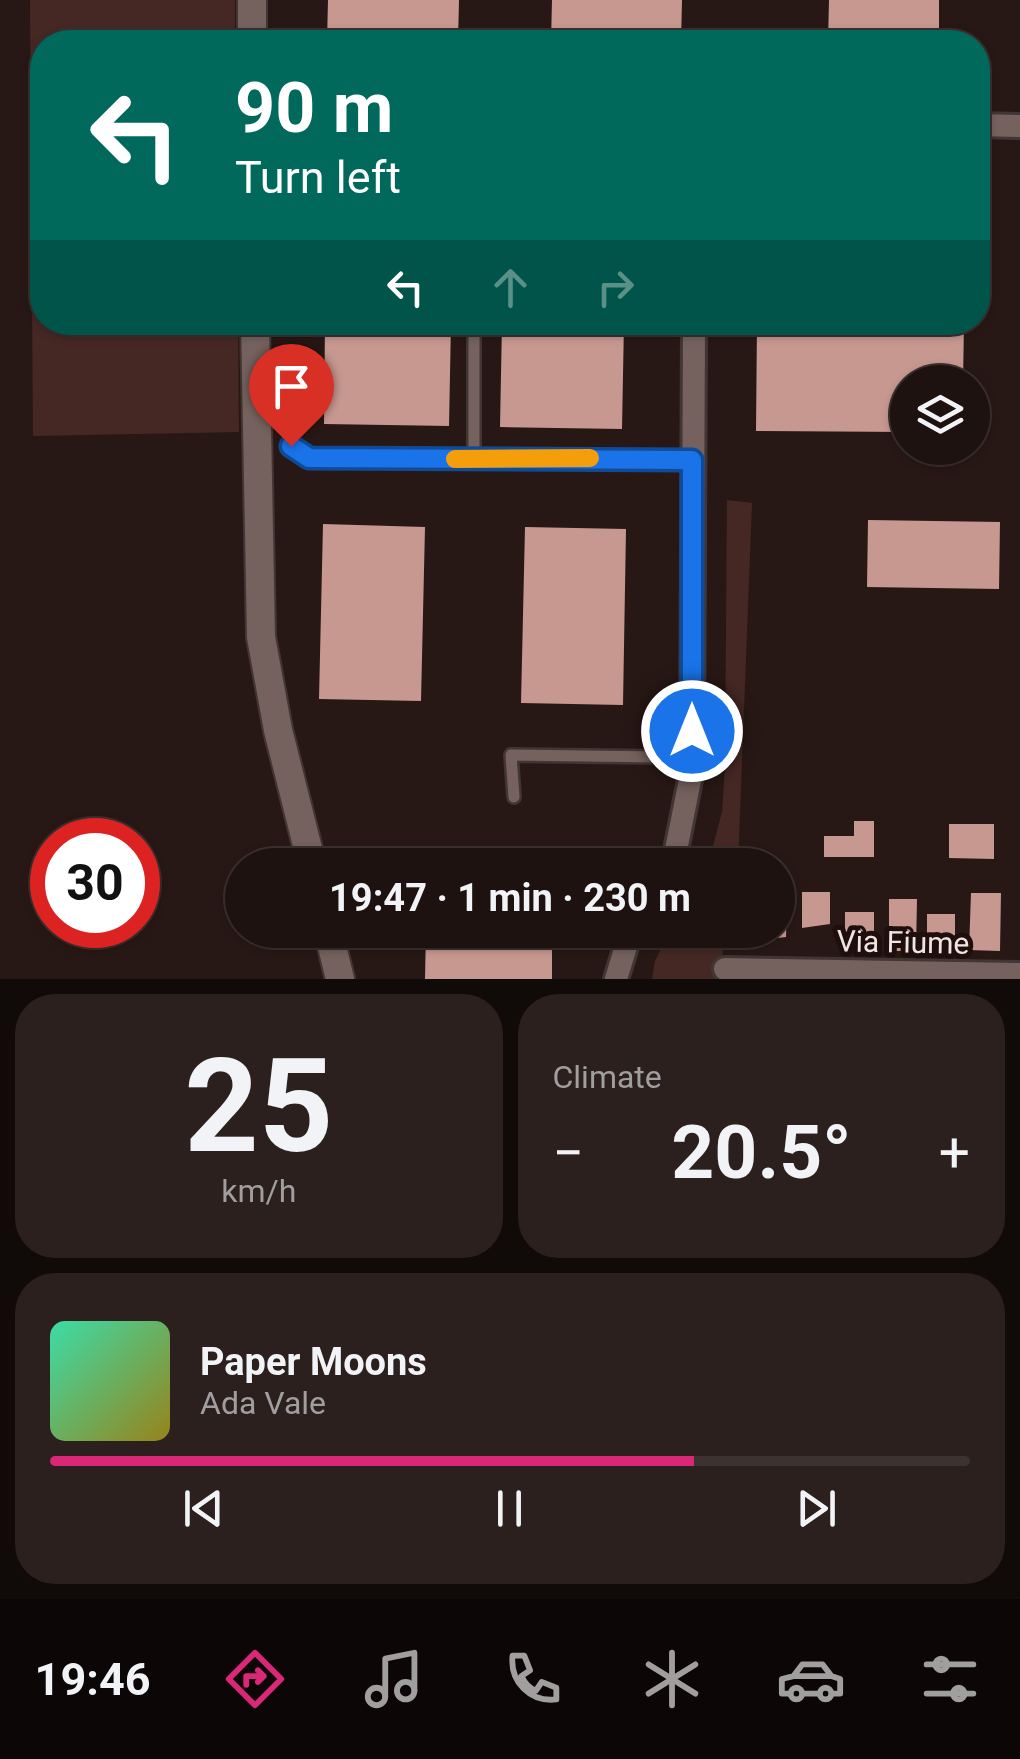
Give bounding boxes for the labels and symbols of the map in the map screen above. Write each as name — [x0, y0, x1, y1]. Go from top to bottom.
pin — [249, 344, 334, 447]
position arrow — [640, 679, 744, 783]
speed limit sign: 30 — [30, 818, 160, 948]
street label: Via Fiume — [836, 923, 970, 961]

